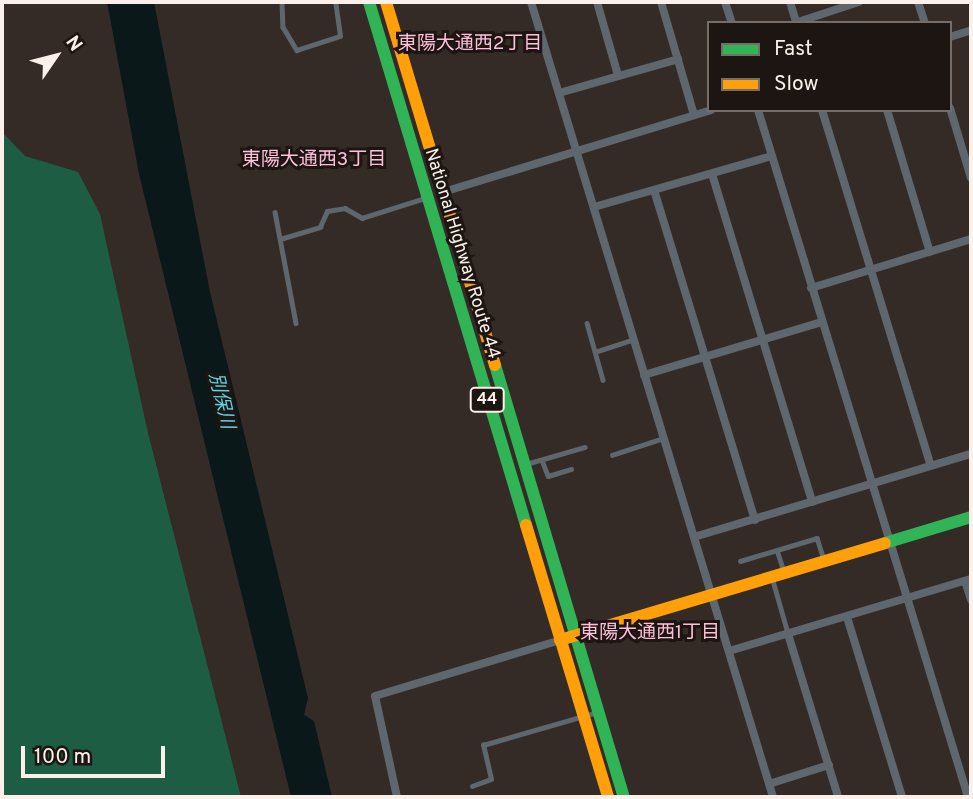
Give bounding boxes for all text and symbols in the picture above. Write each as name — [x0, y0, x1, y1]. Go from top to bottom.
north arrow — [21, 21, 91, 91]
legend — [707, 21, 952, 112]
text: N — [59, 31, 87, 56]
district label: 東陽大通西2丁目 — [398, 34, 542, 56]
text: Fast — [774, 36, 813, 63]
text: Slow — [774, 71, 819, 98]
street label: National Highway Route 44 — [419, 146, 503, 362]
district label: 東陽大通西3丁目 — [242, 150, 386, 172]
water label: 別保川 — [202, 371, 238, 431]
road number: 44 — [470, 388, 504, 412]
district label: 東陽大通西1丁目 — [580, 623, 720, 645]
scale bar — [24, 732, 168, 776]
text: 100 m — [34, 744, 91, 771]

